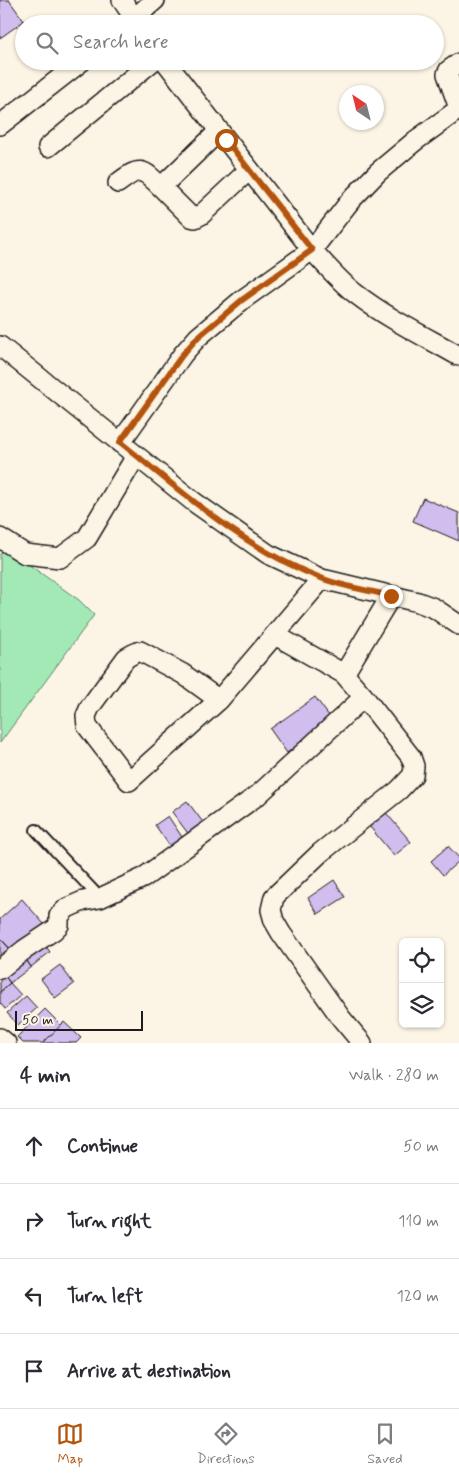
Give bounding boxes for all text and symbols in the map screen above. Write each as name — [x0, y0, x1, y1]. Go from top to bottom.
search box — [15, 15, 444, 70]
icon: search — [33, 29, 61, 57]
text: Search here — [73, 30, 169, 55]
north arrow — [339, 85, 384, 130]
route start — [215, 129, 238, 152]
route end — [380, 585, 403, 608]
map controls — [399, 938, 444, 1028]
button: locate — [399, 938, 444, 983]
button: layers — [399, 983, 444, 1028]
scale bar — [15, 1008, 142, 1031]
text: 50 m — [22, 1011, 53, 1029]
text: 4 min — [20, 1062, 71, 1090]
text: Walk · 280 m — [349, 1065, 439, 1086]
icon: ahead — [20, 1132, 48, 1160]
text: Continue — [67, 1134, 138, 1159]
text: 50 m — [403, 1136, 439, 1157]
icon: right — [20, 1207, 48, 1235]
text: Turn right — [67, 1209, 151, 1234]
text: 110 m — [398, 1211, 439, 1232]
icon: left — [20, 1282, 48, 1310]
text: Turn left — [67, 1284, 143, 1309]
text: 120 m — [397, 1286, 439, 1307]
icon: arrive — [20, 1357, 48, 1385]
text: Arrive at destination — [67, 1359, 231, 1384]
tab: Map — [56, 1420, 84, 1468]
tab: Directions — [197, 1420, 255, 1468]
tab: Saved — [367, 1420, 403, 1468]

